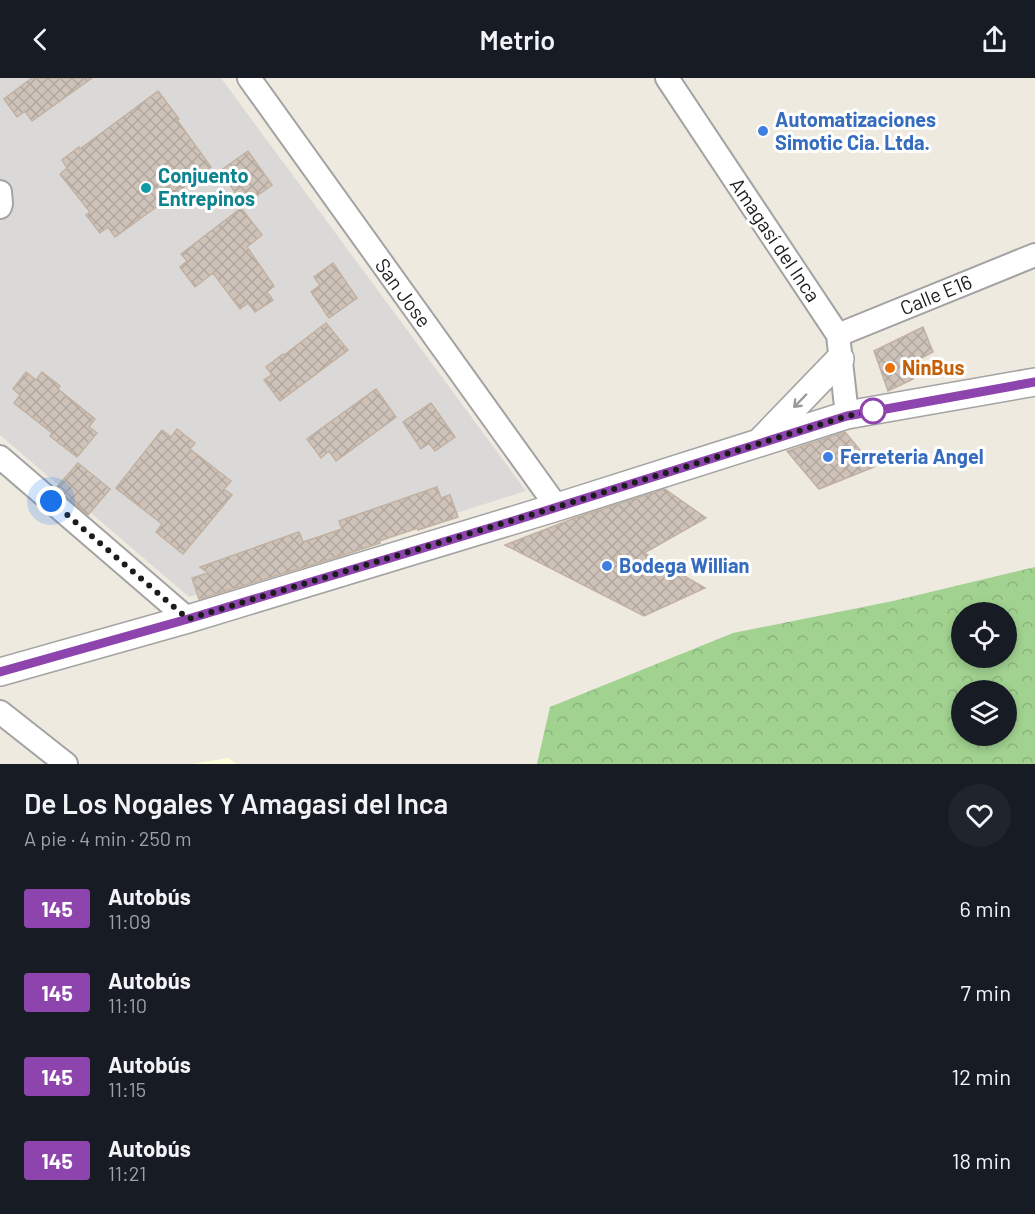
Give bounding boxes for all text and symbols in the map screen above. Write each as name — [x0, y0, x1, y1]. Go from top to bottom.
icon: back — [24, 23, 57, 56]
text: Metrio — [480, 23, 555, 55]
icon: share — [978, 23, 1011, 56]
place label: Automatizaciones Simotic Cia. Ltda. — [775, 107, 936, 154]
marker: Automatizaciones Simotic Cia. Ltda. — [756, 124, 770, 138]
place label: Conjuento Entrepinos — [158, 163, 255, 210]
street label: Amagasí del Inca — [726, 173, 826, 306]
marker: Conjuento Entrepinos — [139, 181, 153, 195]
street label: San Jose — [371, 253, 437, 332]
street label: Calle E16 — [896, 269, 975, 319]
place label: NinBus — [902, 355, 965, 379]
marker: NinBus — [883, 361, 897, 375]
one-way arrow — [793, 393, 807, 408]
unlabelled marker — [860, 398, 886, 424]
place label: Ferreteria Angel — [840, 444, 984, 468]
marker: Ferreteria Angel — [821, 450, 835, 464]
your location — [36, 486, 66, 516]
place label: Bodega Willian — [619, 553, 749, 577]
marker: Bodega Willian — [600, 559, 614, 573]
map controls — [951, 602, 1017, 746]
button: locate — [951, 602, 1017, 668]
button: layers — [951, 680, 1017, 746]
button: heart — [948, 784, 1011, 847]
text: De Los Nogales Y Amagasi del Inca — [24, 786, 448, 820]
text: A pie · 4 min · 250 m — [24, 826, 192, 850]
text: Autobús — [108, 883, 191, 909]
text: 6 min — [960, 895, 1011, 921]
text: 145 — [41, 896, 73, 921]
text: 11:09 — [108, 909, 151, 933]
text: Autobús — [108, 967, 191, 993]
text: 7 min — [961, 979, 1011, 1005]
text: 145 — [41, 980, 73, 1005]
text: 11:10 — [108, 993, 147, 1017]
text: Autobús — [108, 1051, 191, 1077]
text: 12 min — [951, 1063, 1011, 1089]
text: 145 — [41, 1064, 73, 1089]
text: 11:15 — [108, 1077, 146, 1101]
text: Autobús — [108, 1135, 191, 1161]
text: 18 min — [952, 1147, 1011, 1173]
text: 145 — [41, 1148, 73, 1173]
text: 11:21 — [108, 1161, 146, 1185]

